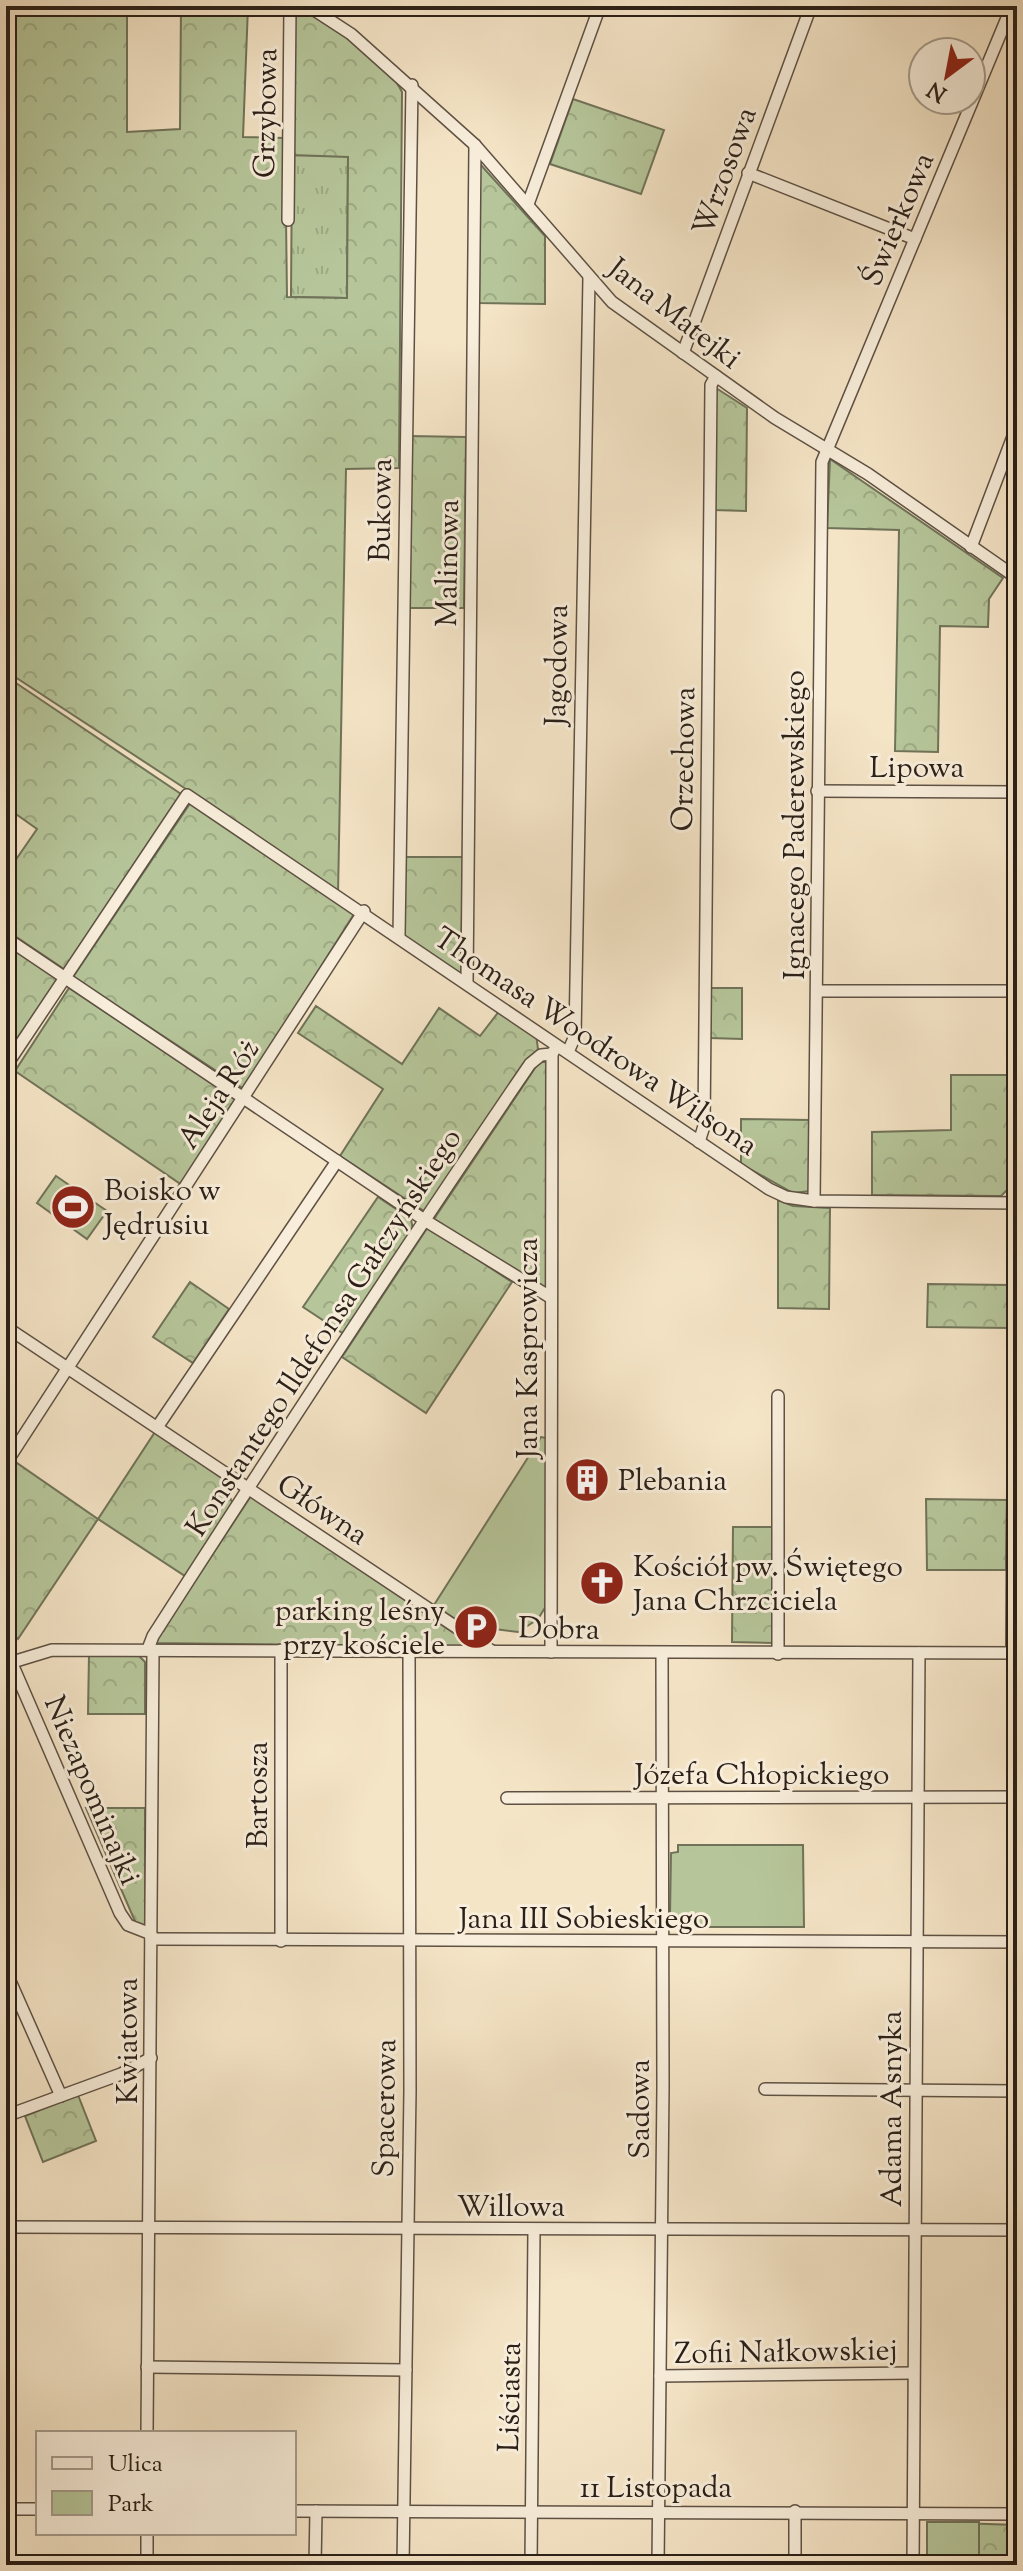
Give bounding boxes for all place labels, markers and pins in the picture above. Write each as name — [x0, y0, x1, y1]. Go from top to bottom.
place label: Boisko w Jędrusiu — [102, 1171, 221, 1248]
sports icon: Boisko w Jędrusiu — [49, 1183, 97, 1231]
building icon: Plebania — [563, 1456, 611, 1504]
place label: Plebania — [618, 1461, 727, 1504]
place label: Kościół pw. Świętego Jana Chrzciciela — [631, 1547, 903, 1624]
church icon: Kościół pw. Świętego Jana Chrzciciela — [578, 1559, 626, 1607]
place label: parking leśny przy kościele — [275, 1591, 445, 1668]
parking icon: parking leśny przy kościele — [452, 1603, 500, 1651]

